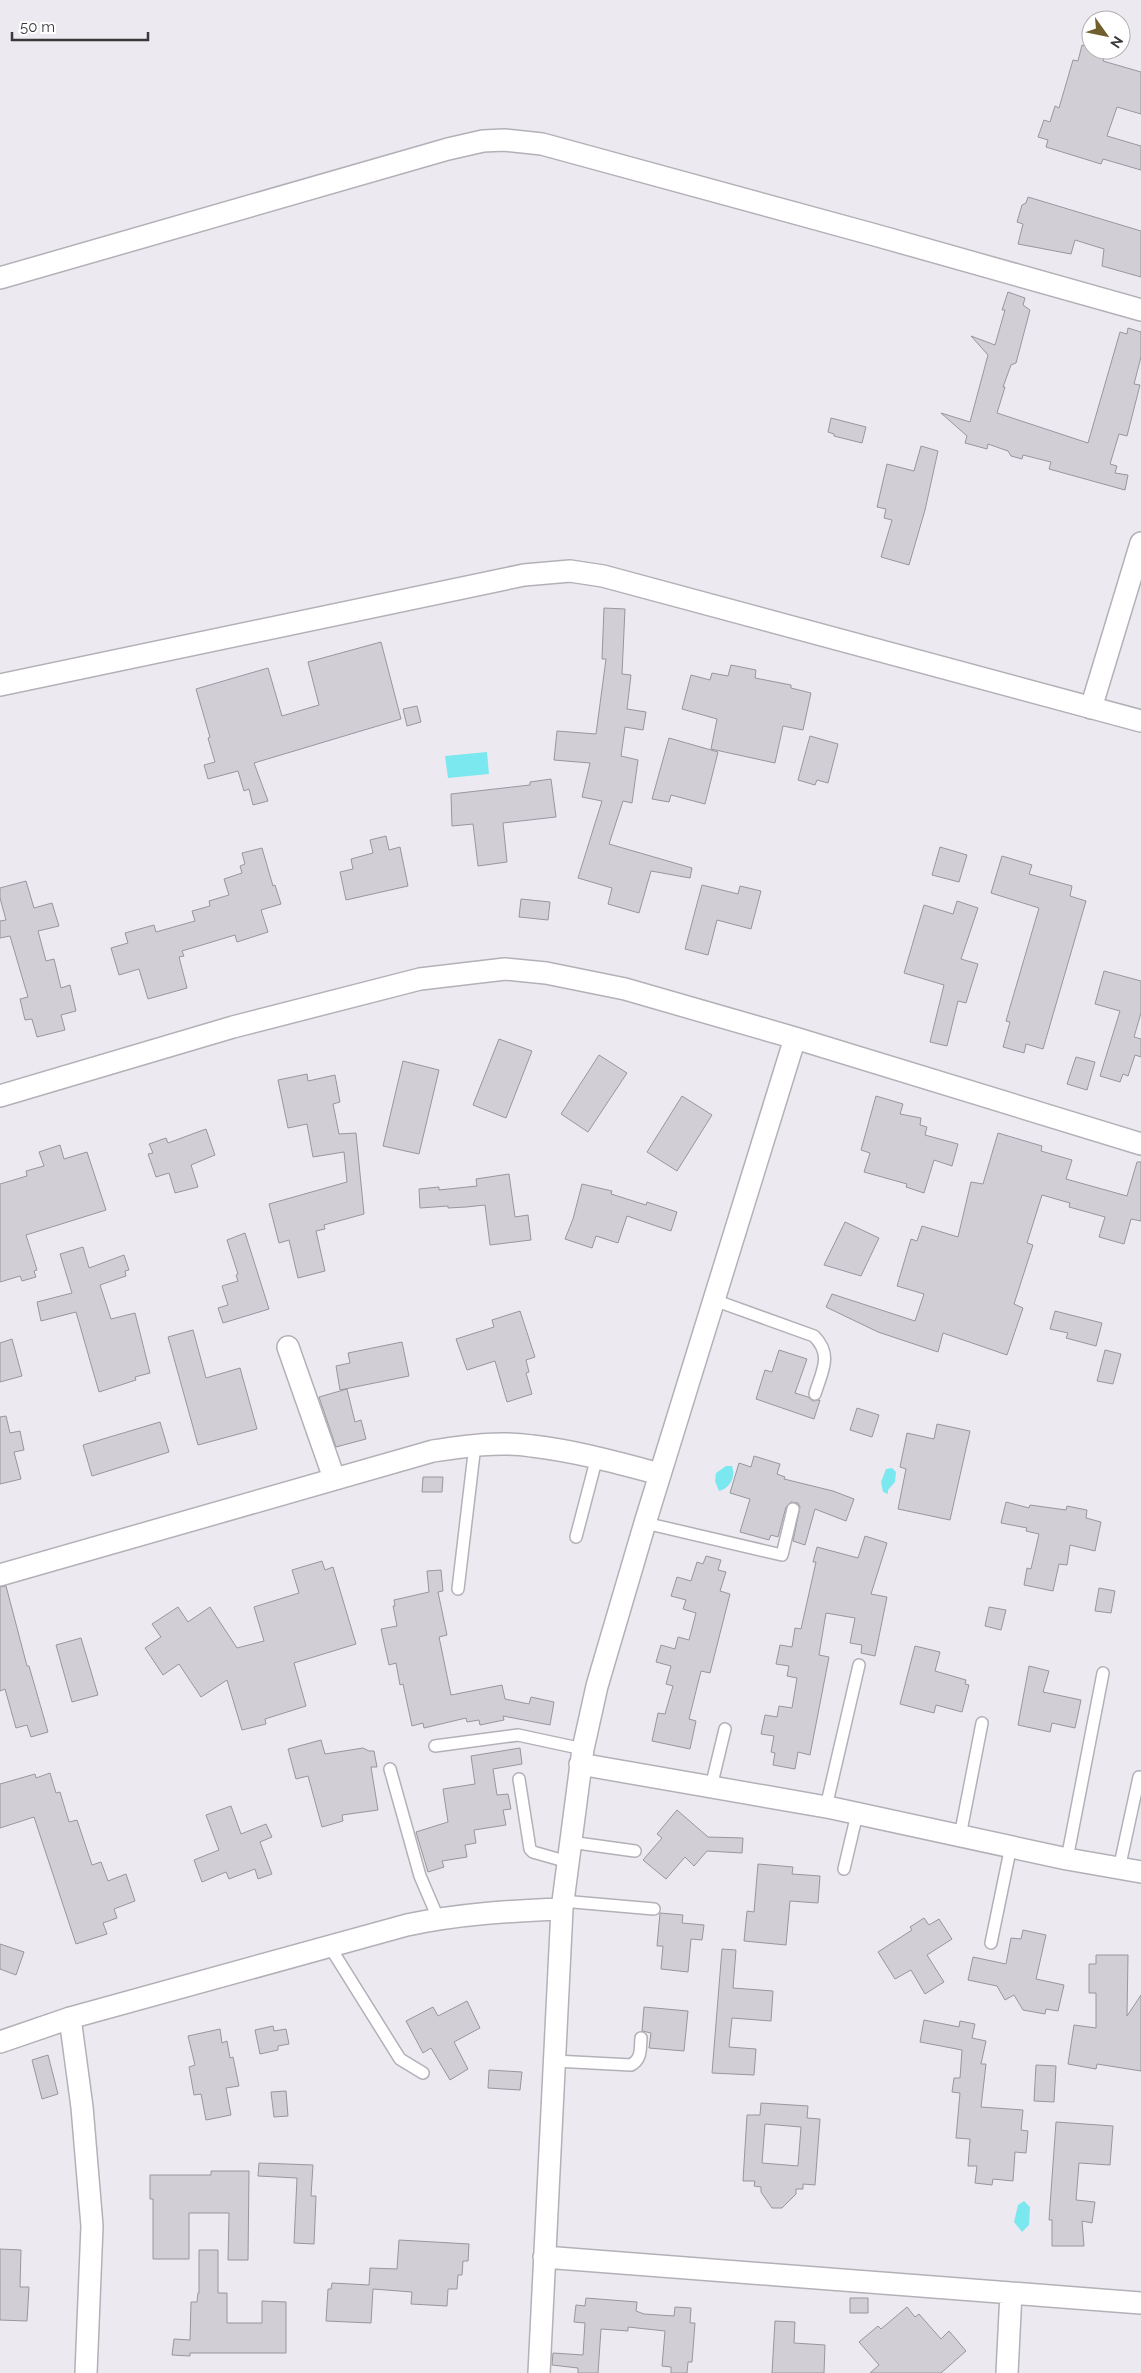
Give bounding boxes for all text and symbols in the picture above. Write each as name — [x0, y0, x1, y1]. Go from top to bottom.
scale bar — [12, 10, 149, 42]
north arrow — [1081, 10, 1131, 60]
text: 50 m — [20, 18, 55, 36]
text: N — [1107, 33, 1127, 51]

